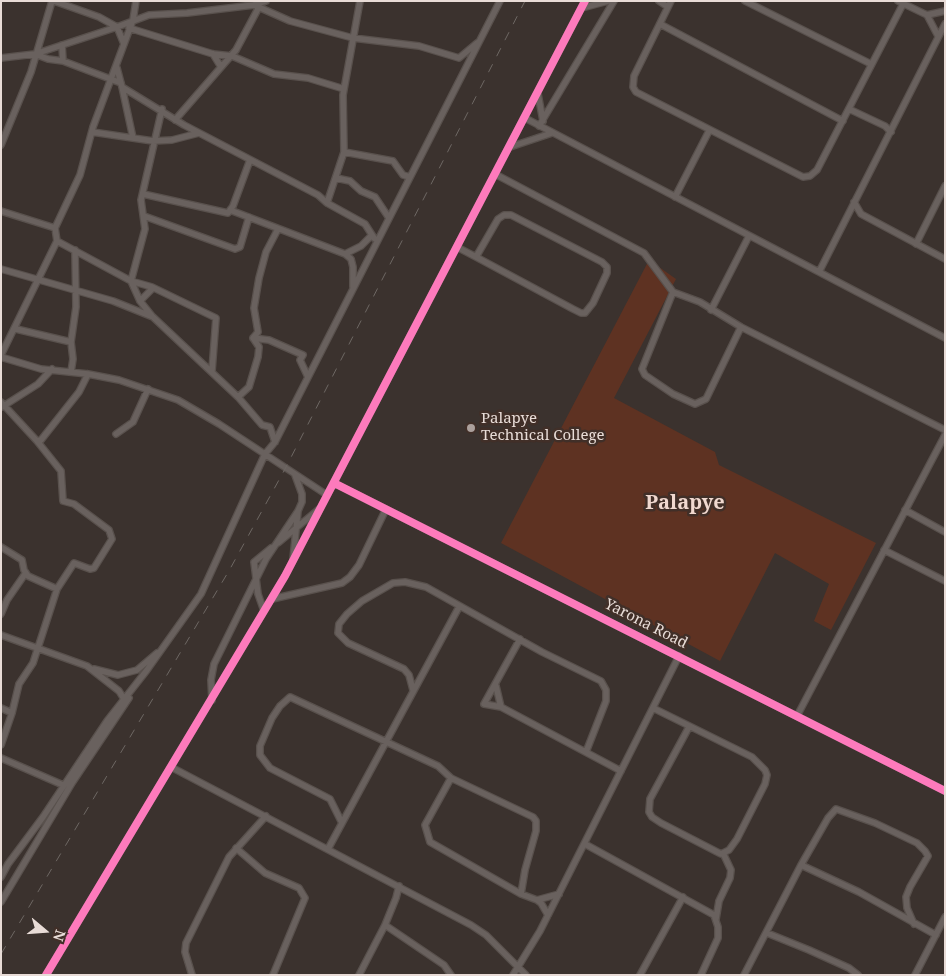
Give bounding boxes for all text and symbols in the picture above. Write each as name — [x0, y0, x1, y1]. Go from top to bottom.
place label: Palapye Technical College — [481, 410, 605, 445]
marker: Palapye Technical College — [465, 422, 477, 434]
district label: Palapye — [645, 491, 725, 515]
street label: Yarona Road — [601, 595, 691, 653]
north arrow — [20, 906, 70, 956]
text: N — [49, 928, 70, 944]

